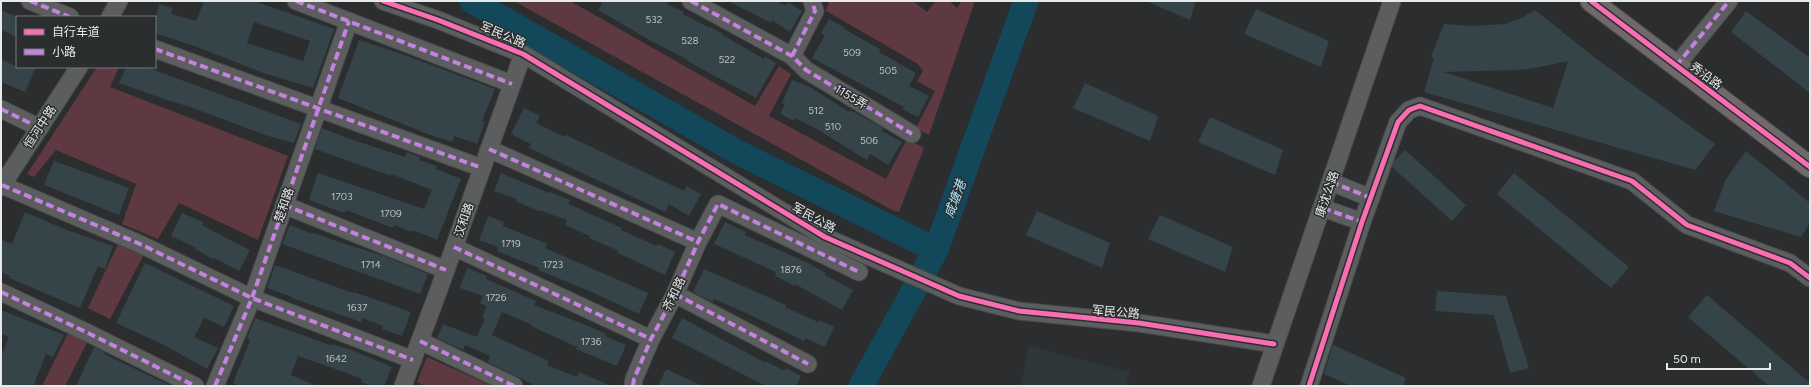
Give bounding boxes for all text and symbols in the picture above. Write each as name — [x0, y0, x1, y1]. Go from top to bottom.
house number: 532 — [646, 13, 662, 26]
legend — [16, 16, 156, 68]
street label: 军民公路 — [478, 19, 528, 51]
text: 自行车道 — [52, 25, 100, 39]
house number: 528 — [681, 34, 699, 47]
text: 小路 — [52, 45, 76, 59]
house number: 509 — [843, 46, 861, 59]
house number: 522 — [719, 53, 735, 66]
street label: 秀沿路 — [1687, 60, 1725, 92]
house number: 505 — [879, 64, 897, 77]
street label: 1155弄 — [832, 82, 870, 112]
street label: 恒河中路 — [21, 103, 59, 151]
house number: 512 — [808, 104, 824, 117]
house number: 510 — [825, 120, 841, 133]
house number: 506 — [860, 134, 878, 147]
street label: 康沈公路 — [1313, 169, 1341, 219]
water label: 咸塘港 — [941, 176, 969, 220]
street label: 楚和路 — [272, 186, 296, 224]
house number: 1703 — [331, 190, 353, 203]
street label: 军民公路 — [790, 200, 838, 236]
street label: 汉和路 — [452, 201, 476, 239]
house number: 1709 — [380, 207, 402, 220]
house number: 1719 — [501, 237, 521, 250]
house number: 1714 — [361, 258, 381, 271]
house number: 1723 — [543, 258, 563, 271]
house number: 1876 — [780, 263, 802, 276]
street label: 齐和路 — [660, 275, 688, 313]
house number: 1726 — [486, 291, 507, 304]
house number: 1637 — [347, 301, 368, 314]
street label: 军民公路 — [1091, 303, 1141, 321]
house number: 1736 — [581, 335, 602, 348]
scale bar — [1667, 345, 1770, 371]
house number: 1642 — [325, 352, 347, 365]
text: 50 m — [1673, 352, 1701, 366]

